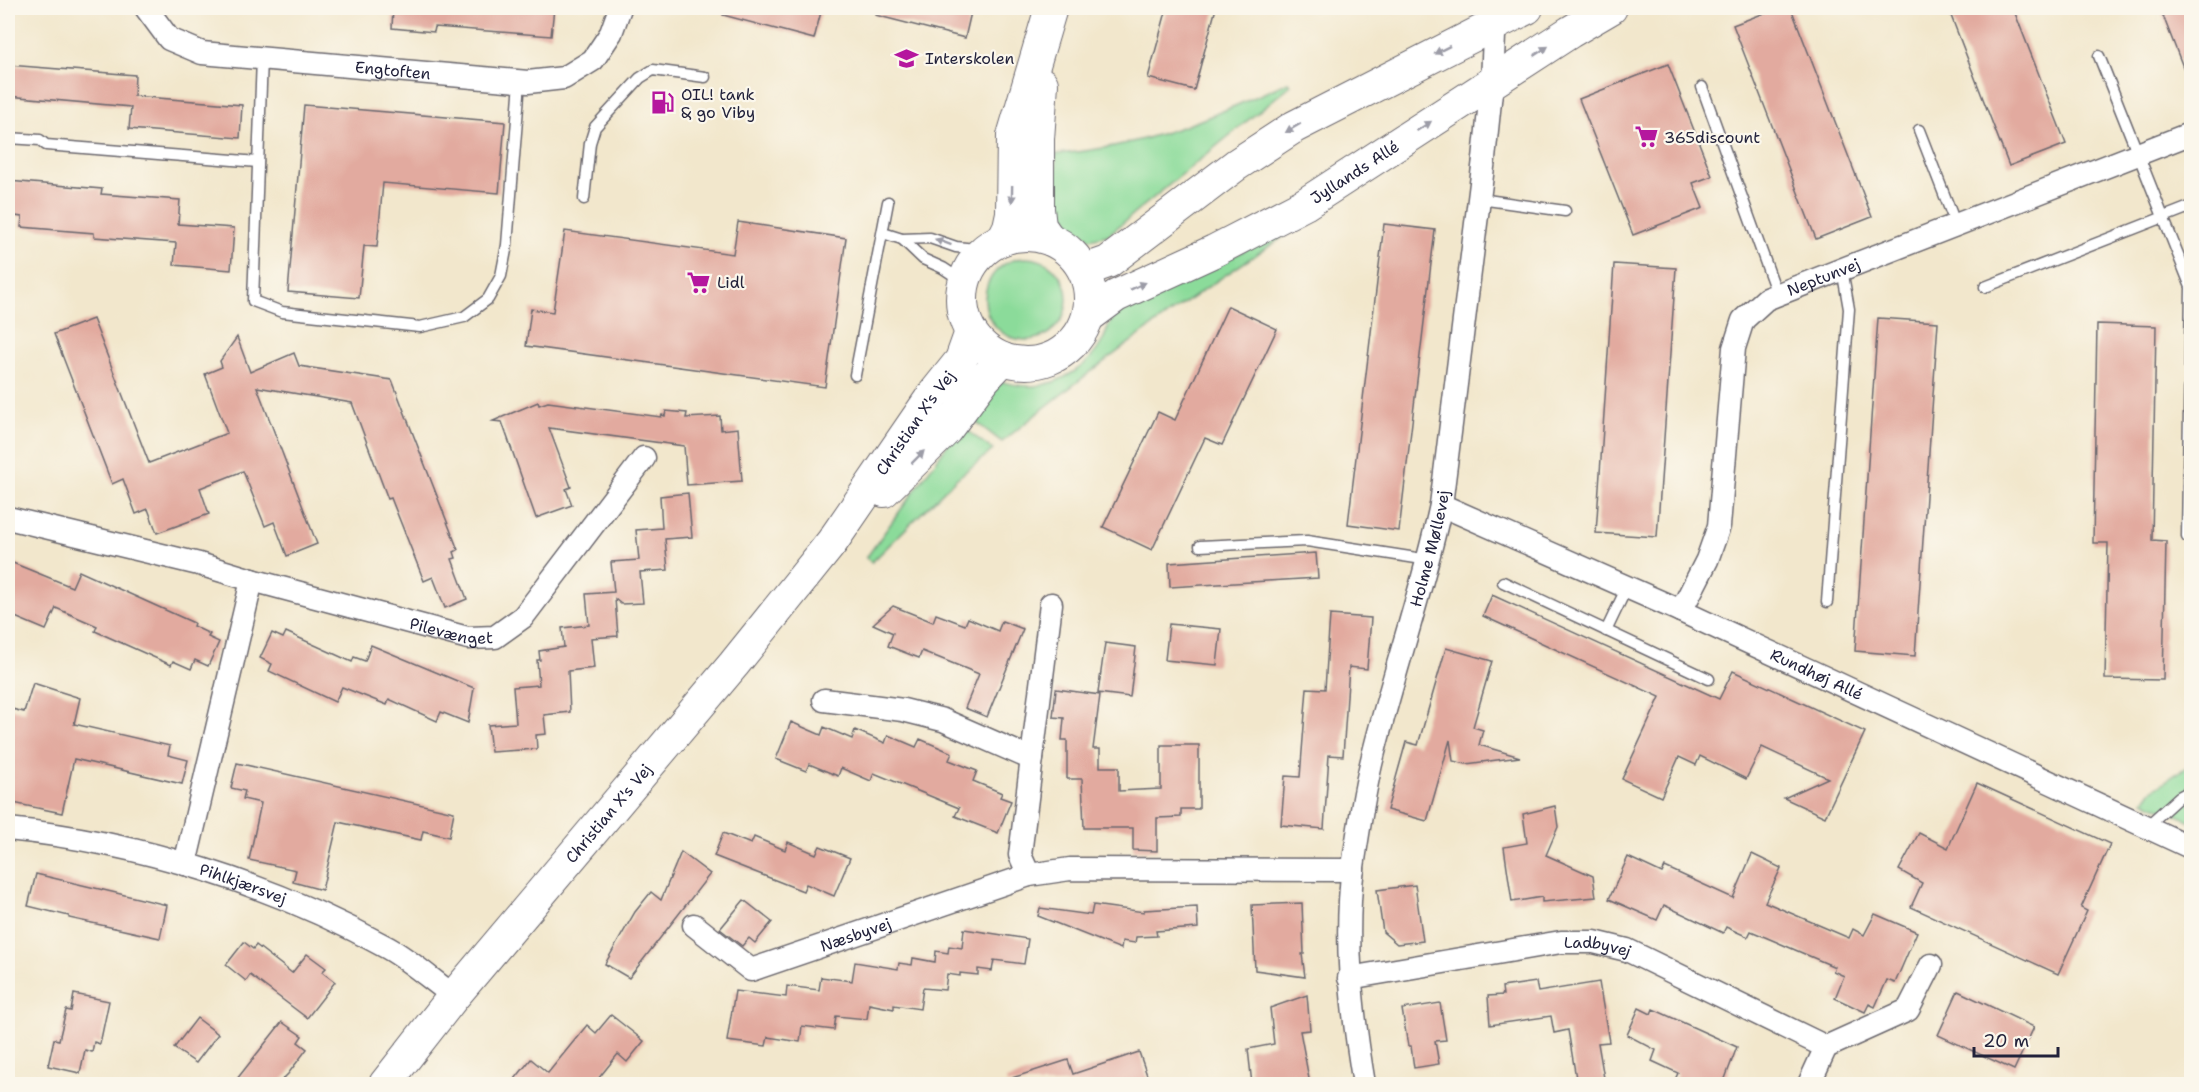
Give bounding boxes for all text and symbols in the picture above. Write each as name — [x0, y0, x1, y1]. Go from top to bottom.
school or university icon: Interskolen — [894, 45, 920, 71]
one-way arrow — [1434, 45, 1451, 54]
one-way arrow — [1533, 46, 1549, 57]
place label: Interskolen — [925, 48, 1015, 69]
street label: Engtoften — [354, 57, 432, 84]
place label: OIL! tank & go Viby — [681, 84, 755, 123]
fuel station icon: OIL! tank & go Viby — [650, 90, 676, 116]
one-way arrow — [1416, 121, 1432, 132]
one-way arrow — [1284, 123, 1301, 133]
supermarket icon: 365discount — [1633, 124, 1659, 150]
place label: 365discount — [1664, 127, 1760, 148]
street label: Jyllands Allé — [1307, 136, 1403, 209]
one-way arrow — [1007, 185, 1017, 204]
one-way arrow — [934, 237, 952, 247]
street label: Neptunvej — [1784, 253, 1863, 301]
supermarket icon: Lidl — [686, 269, 712, 295]
place label: Lidl — [717, 272, 745, 293]
one-way arrow — [1130, 281, 1147, 290]
street label: Christian X's Vej — [871, 366, 960, 479]
one-way arrow — [911, 450, 925, 464]
street label: Holme Møllevej — [1405, 489, 1454, 609]
street label: Pilevænget — [407, 613, 493, 649]
street label: Rundhøj Allé — [1767, 644, 1866, 705]
street label: Christian X's Vej — [561, 760, 656, 867]
street label: Pihlkjærsvej — [197, 859, 290, 909]
street label: Næsbyvej — [817, 913, 894, 957]
street label: Ladbyvej — [1564, 932, 1635, 962]
scale bar — [1974, 1020, 2058, 1058]
text: 20 m — [1983, 1029, 2029, 1053]

